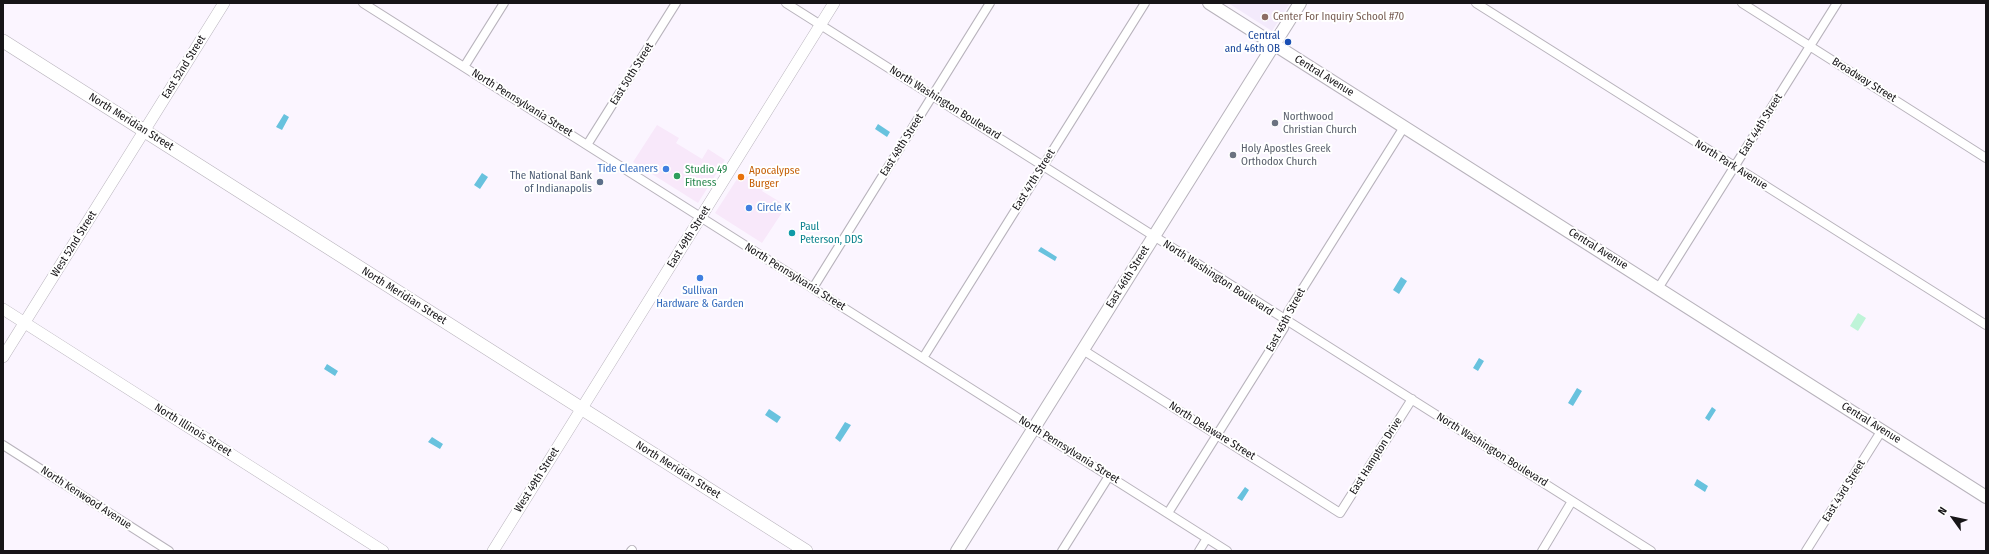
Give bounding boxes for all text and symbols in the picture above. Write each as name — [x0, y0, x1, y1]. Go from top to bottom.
place label: Center For Inquiry School #70 — [1273, 10, 1404, 24]
marker: Center For Inquiry School #70 — [1260, 12, 1270, 22]
place label: Central and 46th OB — [1225, 29, 1280, 55]
street label: East 52nd Street — [159, 33, 209, 101]
marker: Central and 46th OB — [1283, 37, 1293, 47]
street label: East 50th Street — [608, 40, 656, 108]
street label: Central Avenue — [1292, 53, 1356, 99]
street label: Broadway Street — [1829, 55, 1899, 105]
street label: North Washington Boulevard — [887, 63, 1003, 143]
street label: North Pennsylvania Street — [469, 66, 575, 140]
street label: North Meridian Street — [86, 91, 176, 153]
street label: East 44th Street — [1737, 91, 1785, 159]
place label: Northwood Christian Church — [1283, 110, 1357, 136]
street label: East 48th Street — [878, 111, 926, 179]
marker: Northwood Christian Church — [1270, 118, 1280, 128]
street label: North Park Avenue — [1692, 137, 1770, 193]
place label: Holy Apostles Greek Orthodox Church — [1241, 142, 1331, 168]
street label: East 47th Street — [1010, 147, 1058, 213]
marker: Holy Apostles Greek Orthodox Church — [1228, 150, 1238, 160]
place label: Tide Cleaners — [598, 162, 658, 176]
place label: Studio 49 Fitness — [685, 163, 727, 189]
marker: Tide Cleaners — [661, 164, 671, 174]
place label: Apocalypse Burger — [749, 164, 800, 190]
place label: The National Bank of Indianapolis — [510, 169, 592, 195]
marker: Studio 49 Fitness — [672, 171, 682, 181]
marker: Apocalypse Burger — [736, 172, 746, 182]
marker: The National Bank of Indianapolis — [595, 177, 605, 187]
place label: Circle K — [757, 201, 790, 215]
marker: Circle K — [744, 203, 754, 213]
street label: East 49th Street — [665, 204, 713, 270]
street label: West 52nd Street — [48, 208, 100, 280]
place label: Paul Peterson, DDS — [800, 220, 863, 246]
street label: Central Avenue — [1566, 226, 1630, 272]
marker: Paul Peterson, DDS — [787, 228, 797, 238]
street label: North Washington Boulevard — [1160, 237, 1276, 319]
street label: North Pennsylvania Street — [742, 240, 848, 314]
street label: East 46th Street — [1104, 243, 1152, 311]
street label: North Meridian Street — [359, 265, 449, 327]
marker: Sullivan Hardware & Garden — [695, 273, 705, 283]
place label: Sullivan Hardware & Garden — [656, 284, 744, 310]
street label: East 45th Street — [1264, 286, 1308, 354]
street label: North Delaware Street — [1166, 399, 1258, 463]
street label: Central Avenue — [1839, 400, 1903, 446]
street label: North Illinois Street — [152, 401, 234, 459]
street label: North Washington Boulevard — [1434, 410, 1550, 490]
street label: North Pennsylvania Street — [1016, 413, 1122, 487]
street label: East Hampton Drive — [1347, 415, 1405, 497]
street label: North Meridian Street — [633, 439, 723, 501]
street label: West 49th Street — [512, 445, 562, 515]
street label: East 43rd Street — [1820, 458, 1868, 524]
street label: North Kenwood Avenue — [38, 464, 134, 532]
north arrow — [1933, 498, 1973, 538]
text: N — [1935, 505, 1950, 517]

